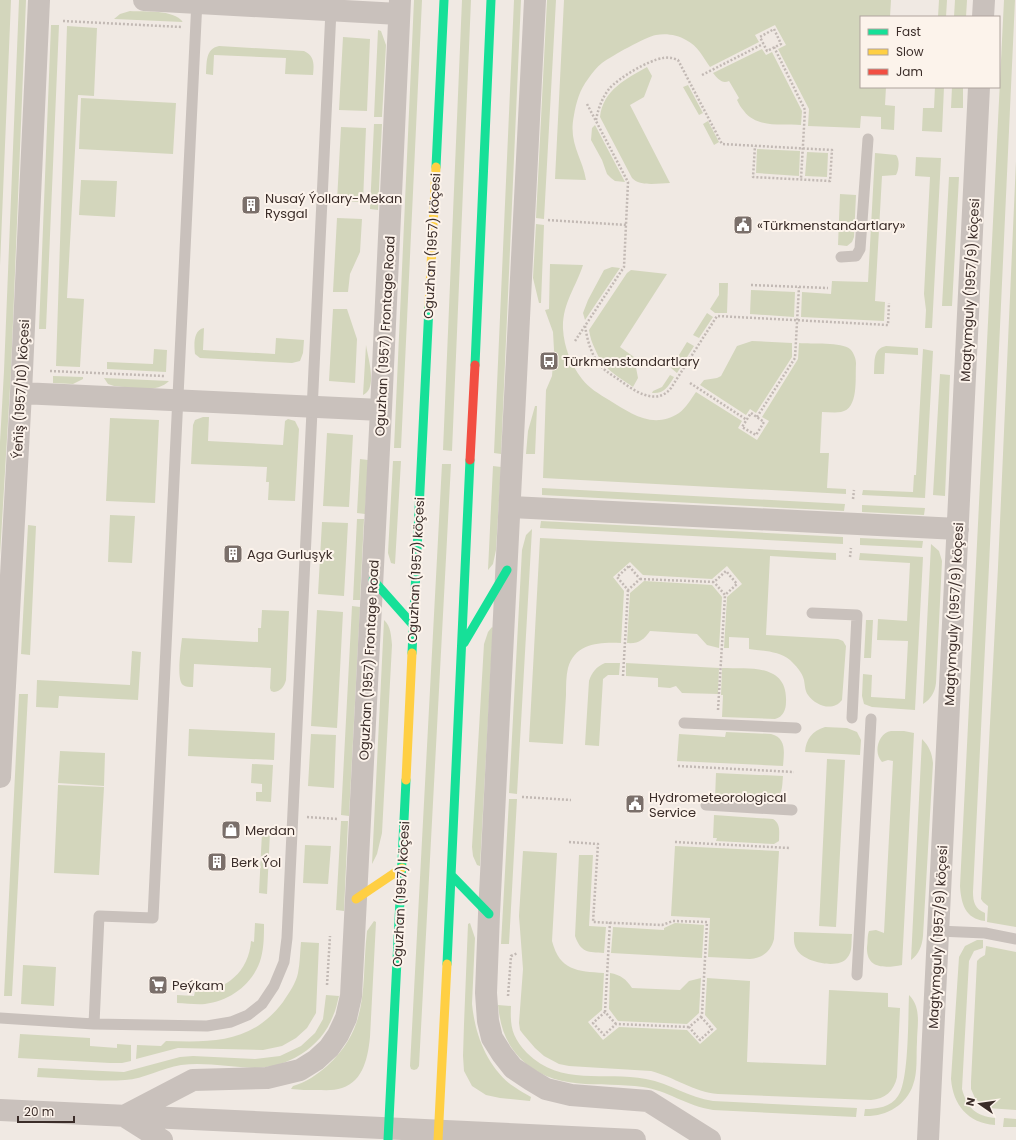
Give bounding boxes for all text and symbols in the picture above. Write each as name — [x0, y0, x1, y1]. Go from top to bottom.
legend — [860, 16, 1000, 88]
text: Fast — [896, 23, 921, 40]
text: Slow — [896, 43, 924, 60]
text: Jam — [896, 63, 923, 80]
street label: Oguzhan (1957) köçesi — [419, 173, 445, 319]
place label: Nusaý Ýollary-Mekan Rysgal — [265, 189, 402, 223]
building icon: Nusaý Ýollary-Mekan Rysgal — [240, 194, 262, 216]
street label: Magtymguly (1957/9) köçesi — [956, 198, 984, 382]
public building icon: «Türkmenstandartlary» — [732, 214, 754, 236]
place label: «Türkmenstandartlary» — [757, 216, 906, 235]
street label: Oguzhan (1957) Frontage Road — [370, 235, 400, 437]
street label: Ýeňiş (1957/10) köçesi — [8, 319, 34, 459]
bus stop icon: Türkmenstandartlary — [538, 350, 560, 372]
place label: Türkmenstandartlary — [563, 352, 700, 371]
street label: Oguzhan (1957) köçesi — [403, 497, 429, 643]
street label: Magtymguly (1957/9) köçesi — [940, 522, 968, 706]
building icon: Aga Gurluşyk — [222, 543, 244, 565]
place label: Aga Gurluşyk — [247, 545, 333, 564]
street label: Oguzhan (1957) Frontage Road — [354, 559, 384, 761]
place label: Hydrometeorological Service — [649, 788, 786, 822]
public building icon: Hydrometeorological Service — [624, 793, 646, 815]
shop icon: Merdan — [220, 819, 242, 841]
place label: Merdan — [245, 821, 295, 840]
street label: Oguzhan (1957) köçesi — [388, 821, 414, 967]
street label: Magtymguly (1957/9) köçesi — [924, 845, 952, 1029]
building icon: Berk Ýol — [206, 851, 228, 873]
place label: Berk Ýol — [231, 853, 281, 872]
supermarket icon: Peýkam — [147, 974, 169, 996]
place label: Peýkam — [172, 976, 224, 995]
north arrow — [960, 1084, 1000, 1124]
text: N — [962, 1096, 979, 1108]
scale bar — [18, 1098, 74, 1124]
text: 20 m — [24, 1103, 54, 1120]

